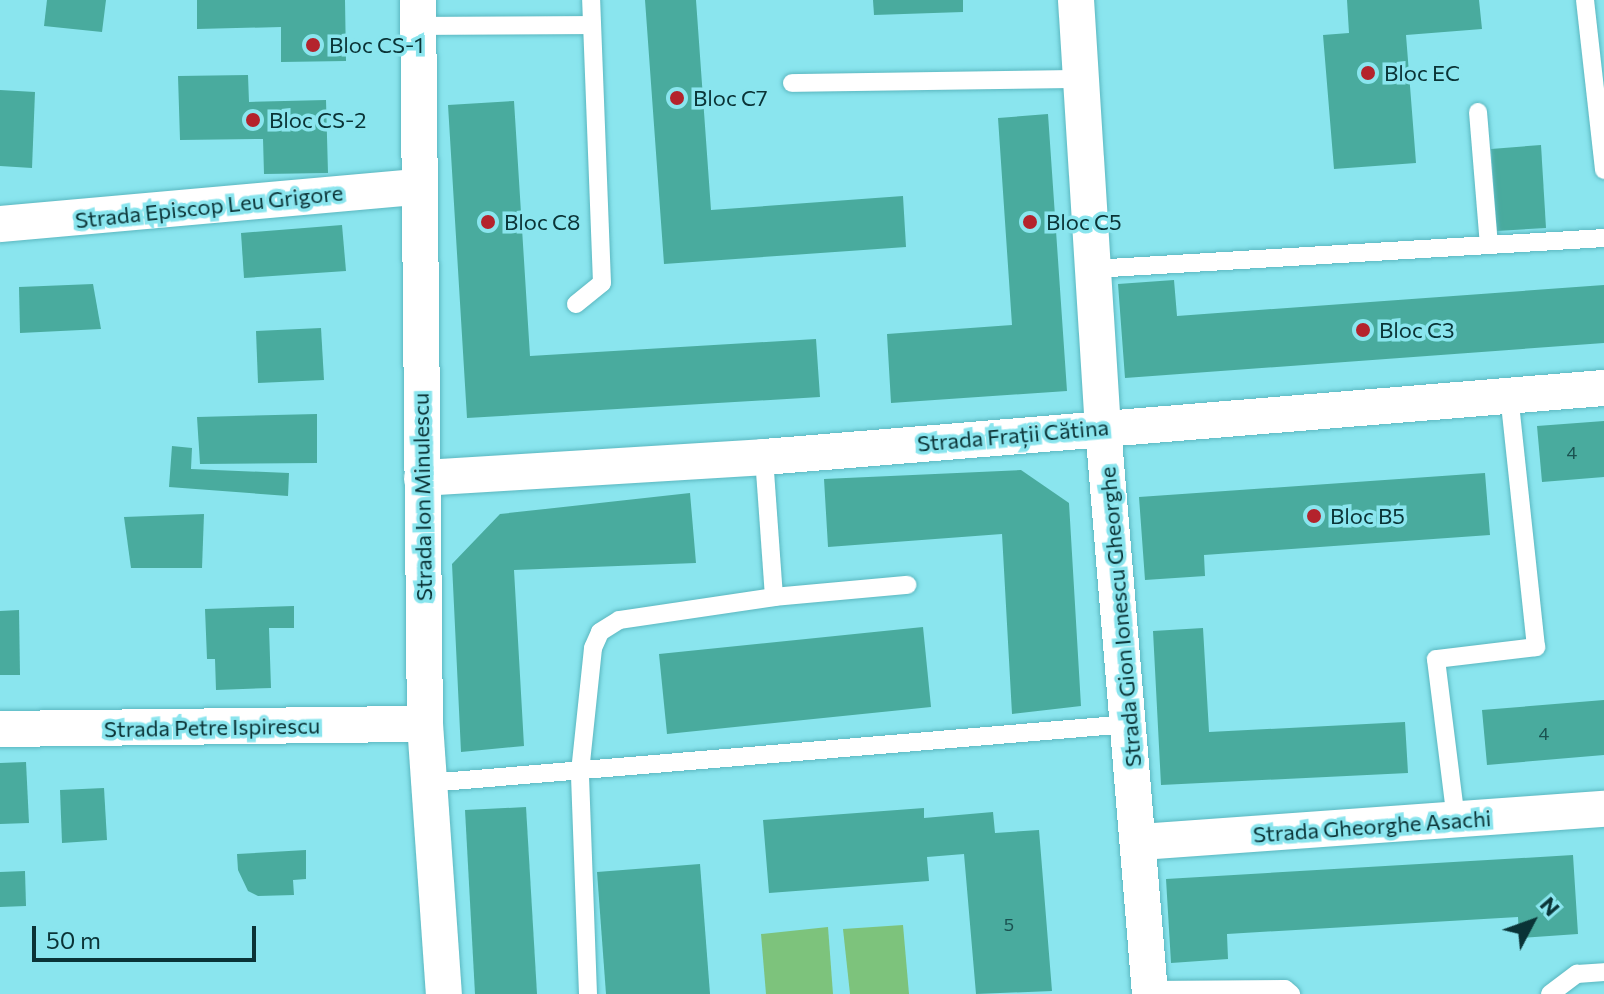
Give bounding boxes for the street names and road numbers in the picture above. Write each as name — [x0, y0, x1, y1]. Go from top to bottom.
street label: Strada Episcop Leu Grigore — [74, 179, 344, 233]
street label: Strada Ion Minulescu — [407, 393, 437, 601]
street label: Strada Frații Cătina — [916, 413, 1110, 457]
street label: Strada Gion Ionescu Gheorghe — [1094, 466, 1146, 768]
street label: Strada Petre Ispirescu — [104, 712, 320, 742]
street label: Strada Gheorghe Asachi — [1252, 805, 1492, 847]

